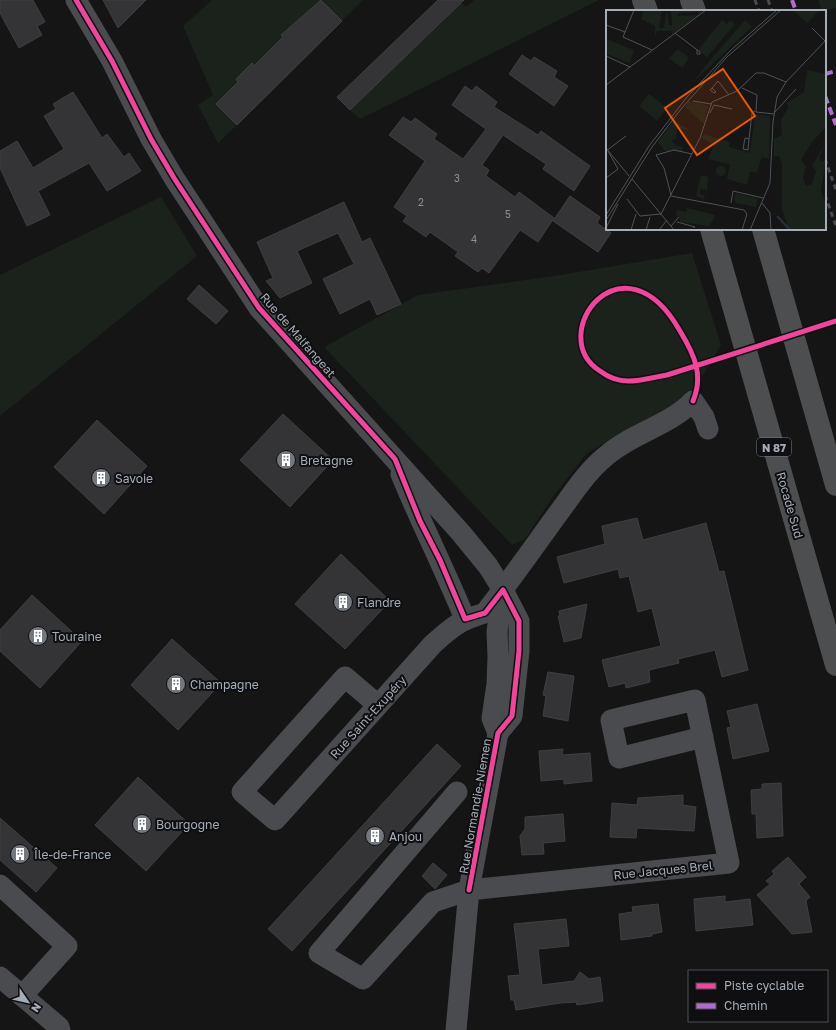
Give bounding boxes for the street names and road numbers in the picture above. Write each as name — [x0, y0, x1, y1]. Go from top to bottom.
street label: Rue de Malfangeat — [257, 290, 339, 381]
road number: N 87 — [757, 438, 791, 456]
street label: Rocade Sud — [773, 470, 807, 540]
street label: Rue Saint-Exupéry — [327, 672, 409, 762]
street label: Rue Normandie-Niemen — [456, 737, 494, 875]
street label: Rue Jacques Brel — [613, 857, 713, 883]

